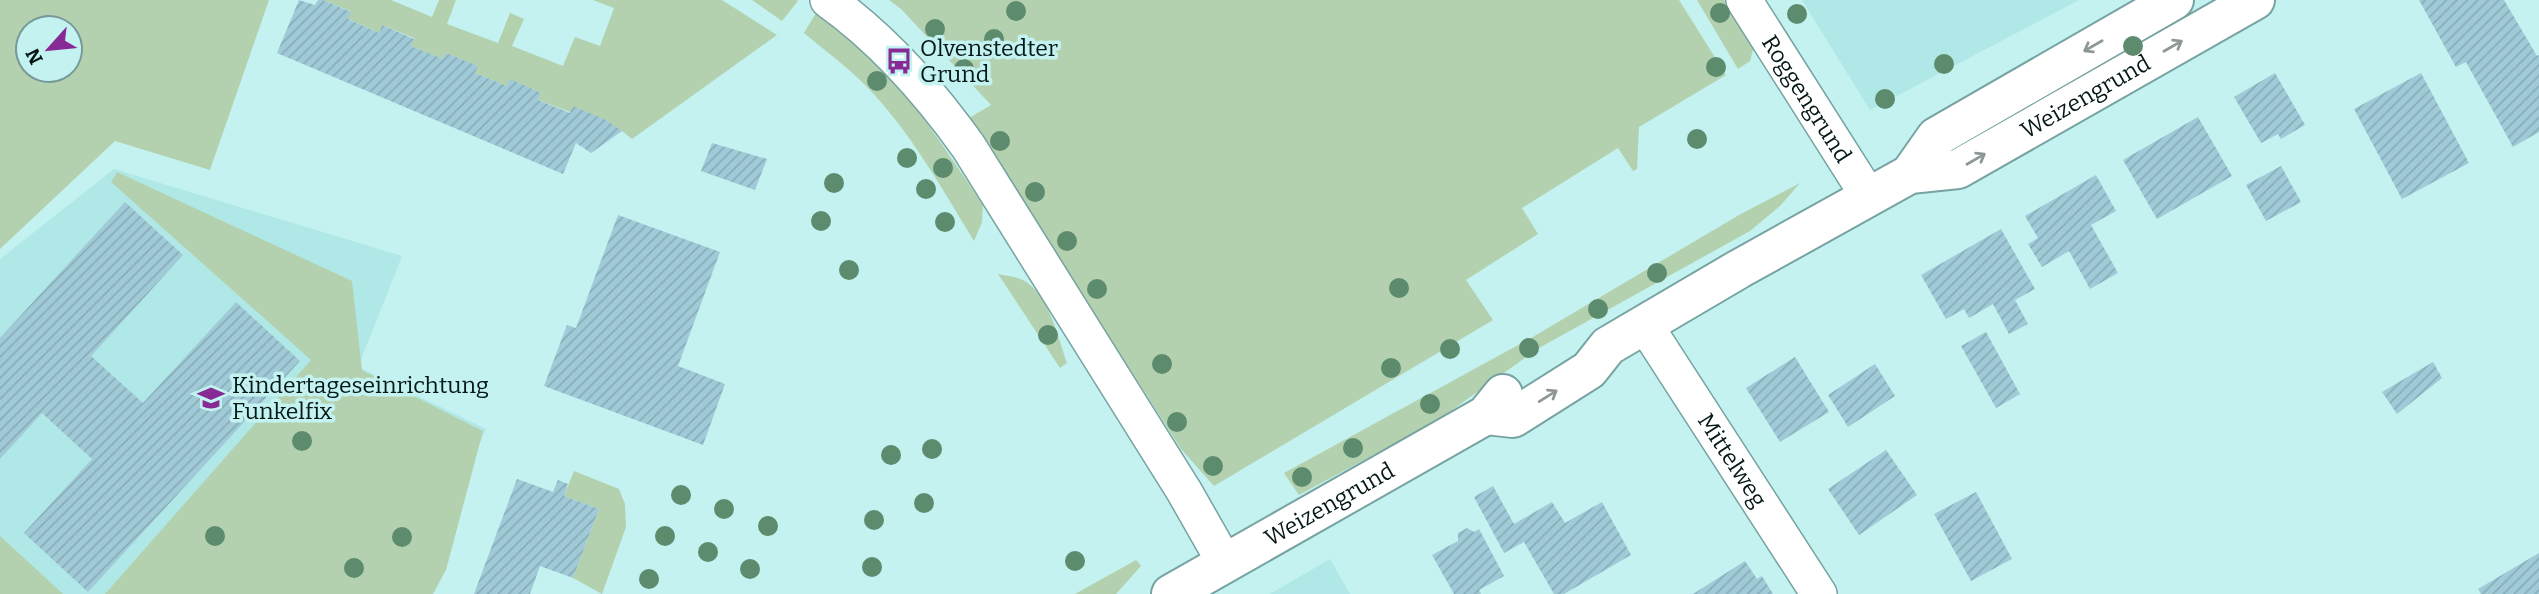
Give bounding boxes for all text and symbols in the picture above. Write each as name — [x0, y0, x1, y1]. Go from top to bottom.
north arrow — [14, 14, 84, 84]
street label: Roggengrund — [1756, 30, 1858, 168]
place label: Olvenstedter Grund — [920, 34, 1058, 88]
one-way arrow — [2084, 39, 2104, 53]
one-way arrow — [2163, 39, 2183, 53]
text: N — [21, 44, 48, 68]
bus stop icon: Olvenstedter Grund — [884, 46, 914, 76]
street label: Weizengrund — [2016, 48, 2155, 144]
one-way arrow — [1965, 152, 1985, 166]
place label: Kindertageseinrichtung Funkelfix — [232, 371, 489, 425]
school or university icon: Kindertageseinrichtung Funkelfix — [196, 383, 226, 413]
one-way arrow — [1538, 388, 1557, 403]
street label: Mittelweg — [1692, 408, 1773, 512]
street label: Weizengrund — [1259, 456, 1399, 552]

